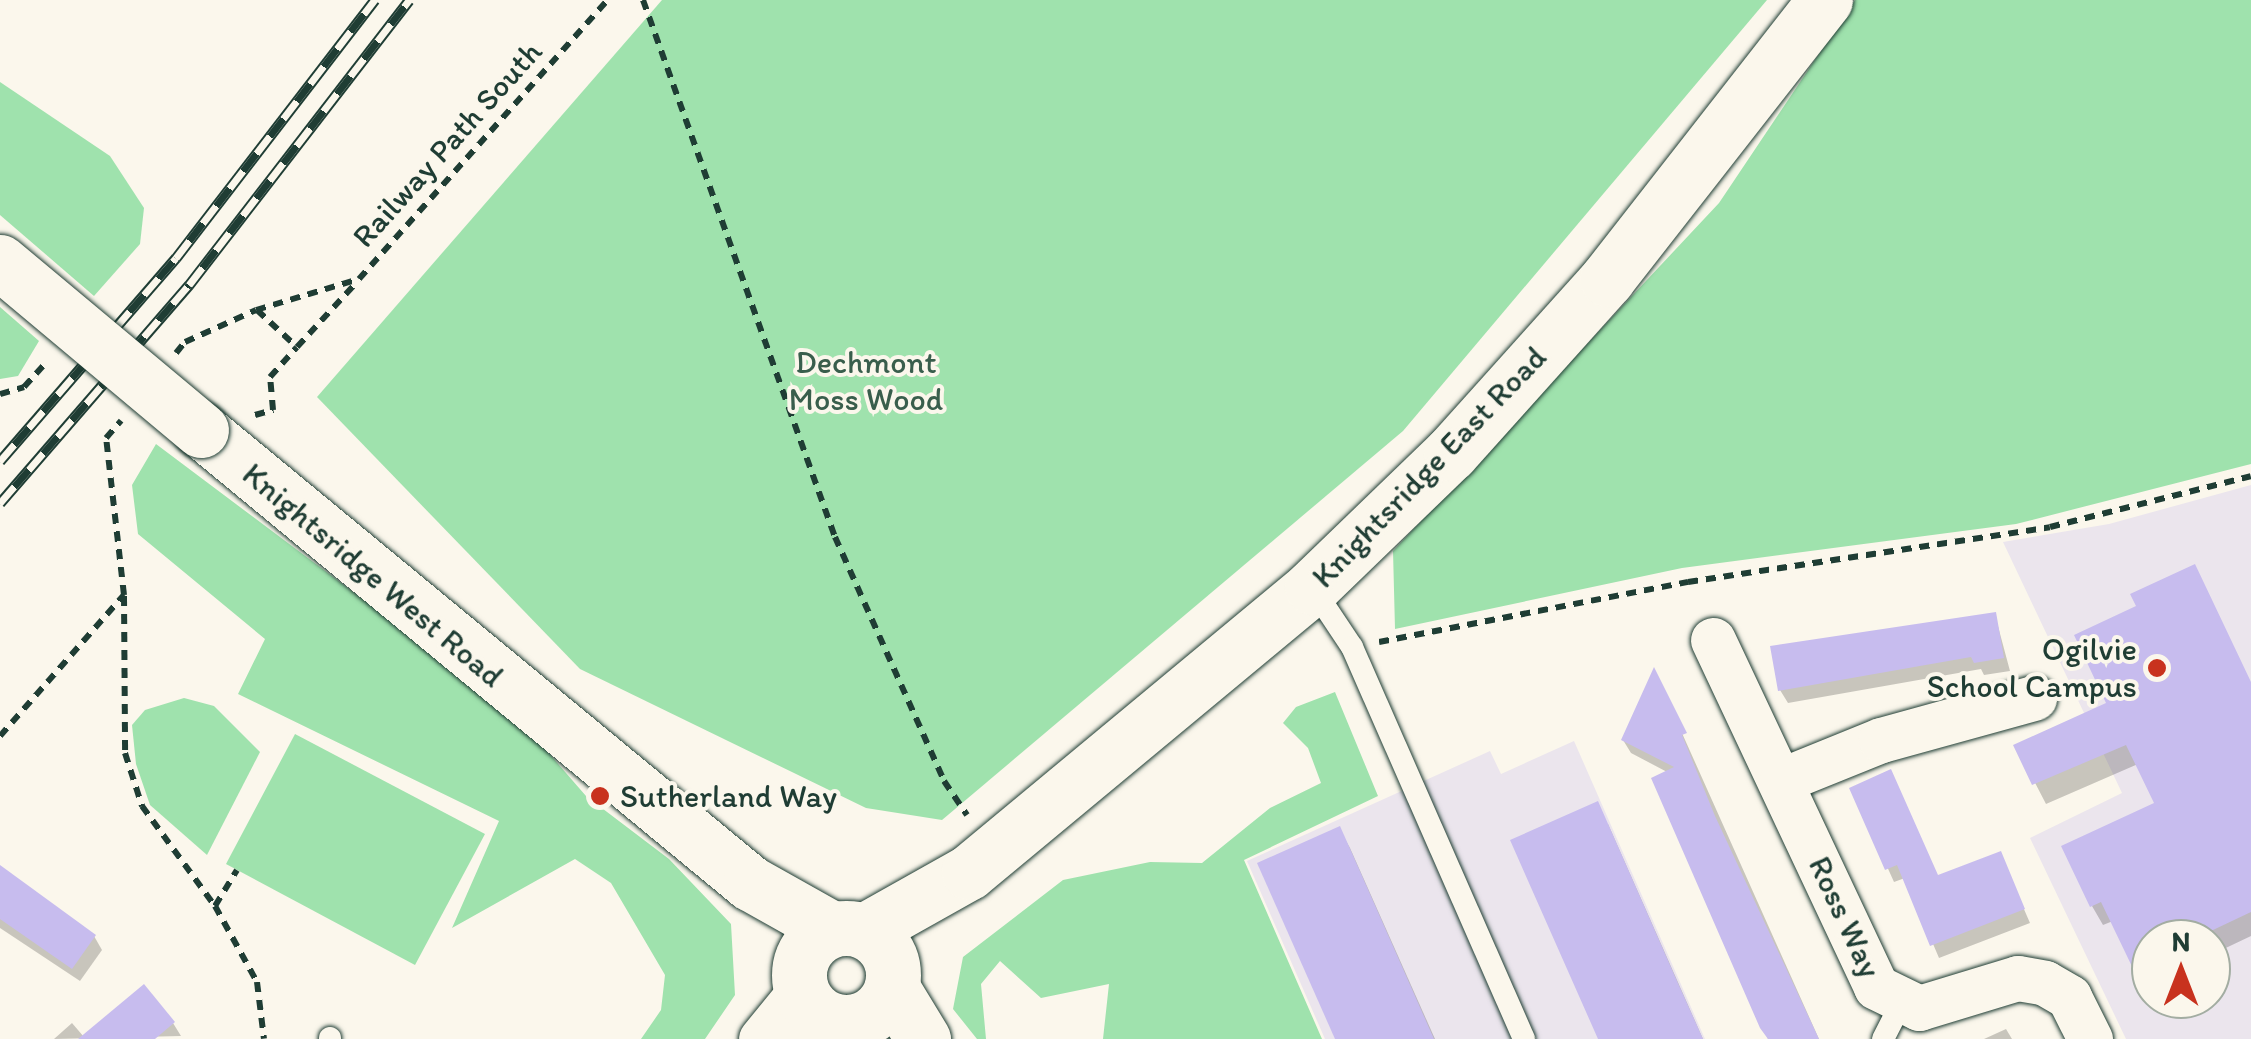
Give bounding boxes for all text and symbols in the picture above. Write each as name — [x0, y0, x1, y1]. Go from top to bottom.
street label: Railway Path South — [345, 33, 549, 255]
street label: Knightsridge East Road — [1304, 339, 1554, 595]
park label: Dechmont Moss Wood — [789, 344, 943, 419]
street label: Knightsridge West Road — [235, 455, 511, 695]
place label: Ogilvie School Campus — [1927, 631, 2137, 706]
marker: Ogilvie School Campus — [2146, 657, 2168, 679]
place label: Sutherland Way — [620, 777, 837, 815]
marker: Sutherland Way — [589, 785, 611, 807]
street label: Ross Way — [1800, 851, 1890, 983]
north arrow — [2131, 919, 2231, 1019]
text: N — [2172, 924, 2190, 958]

